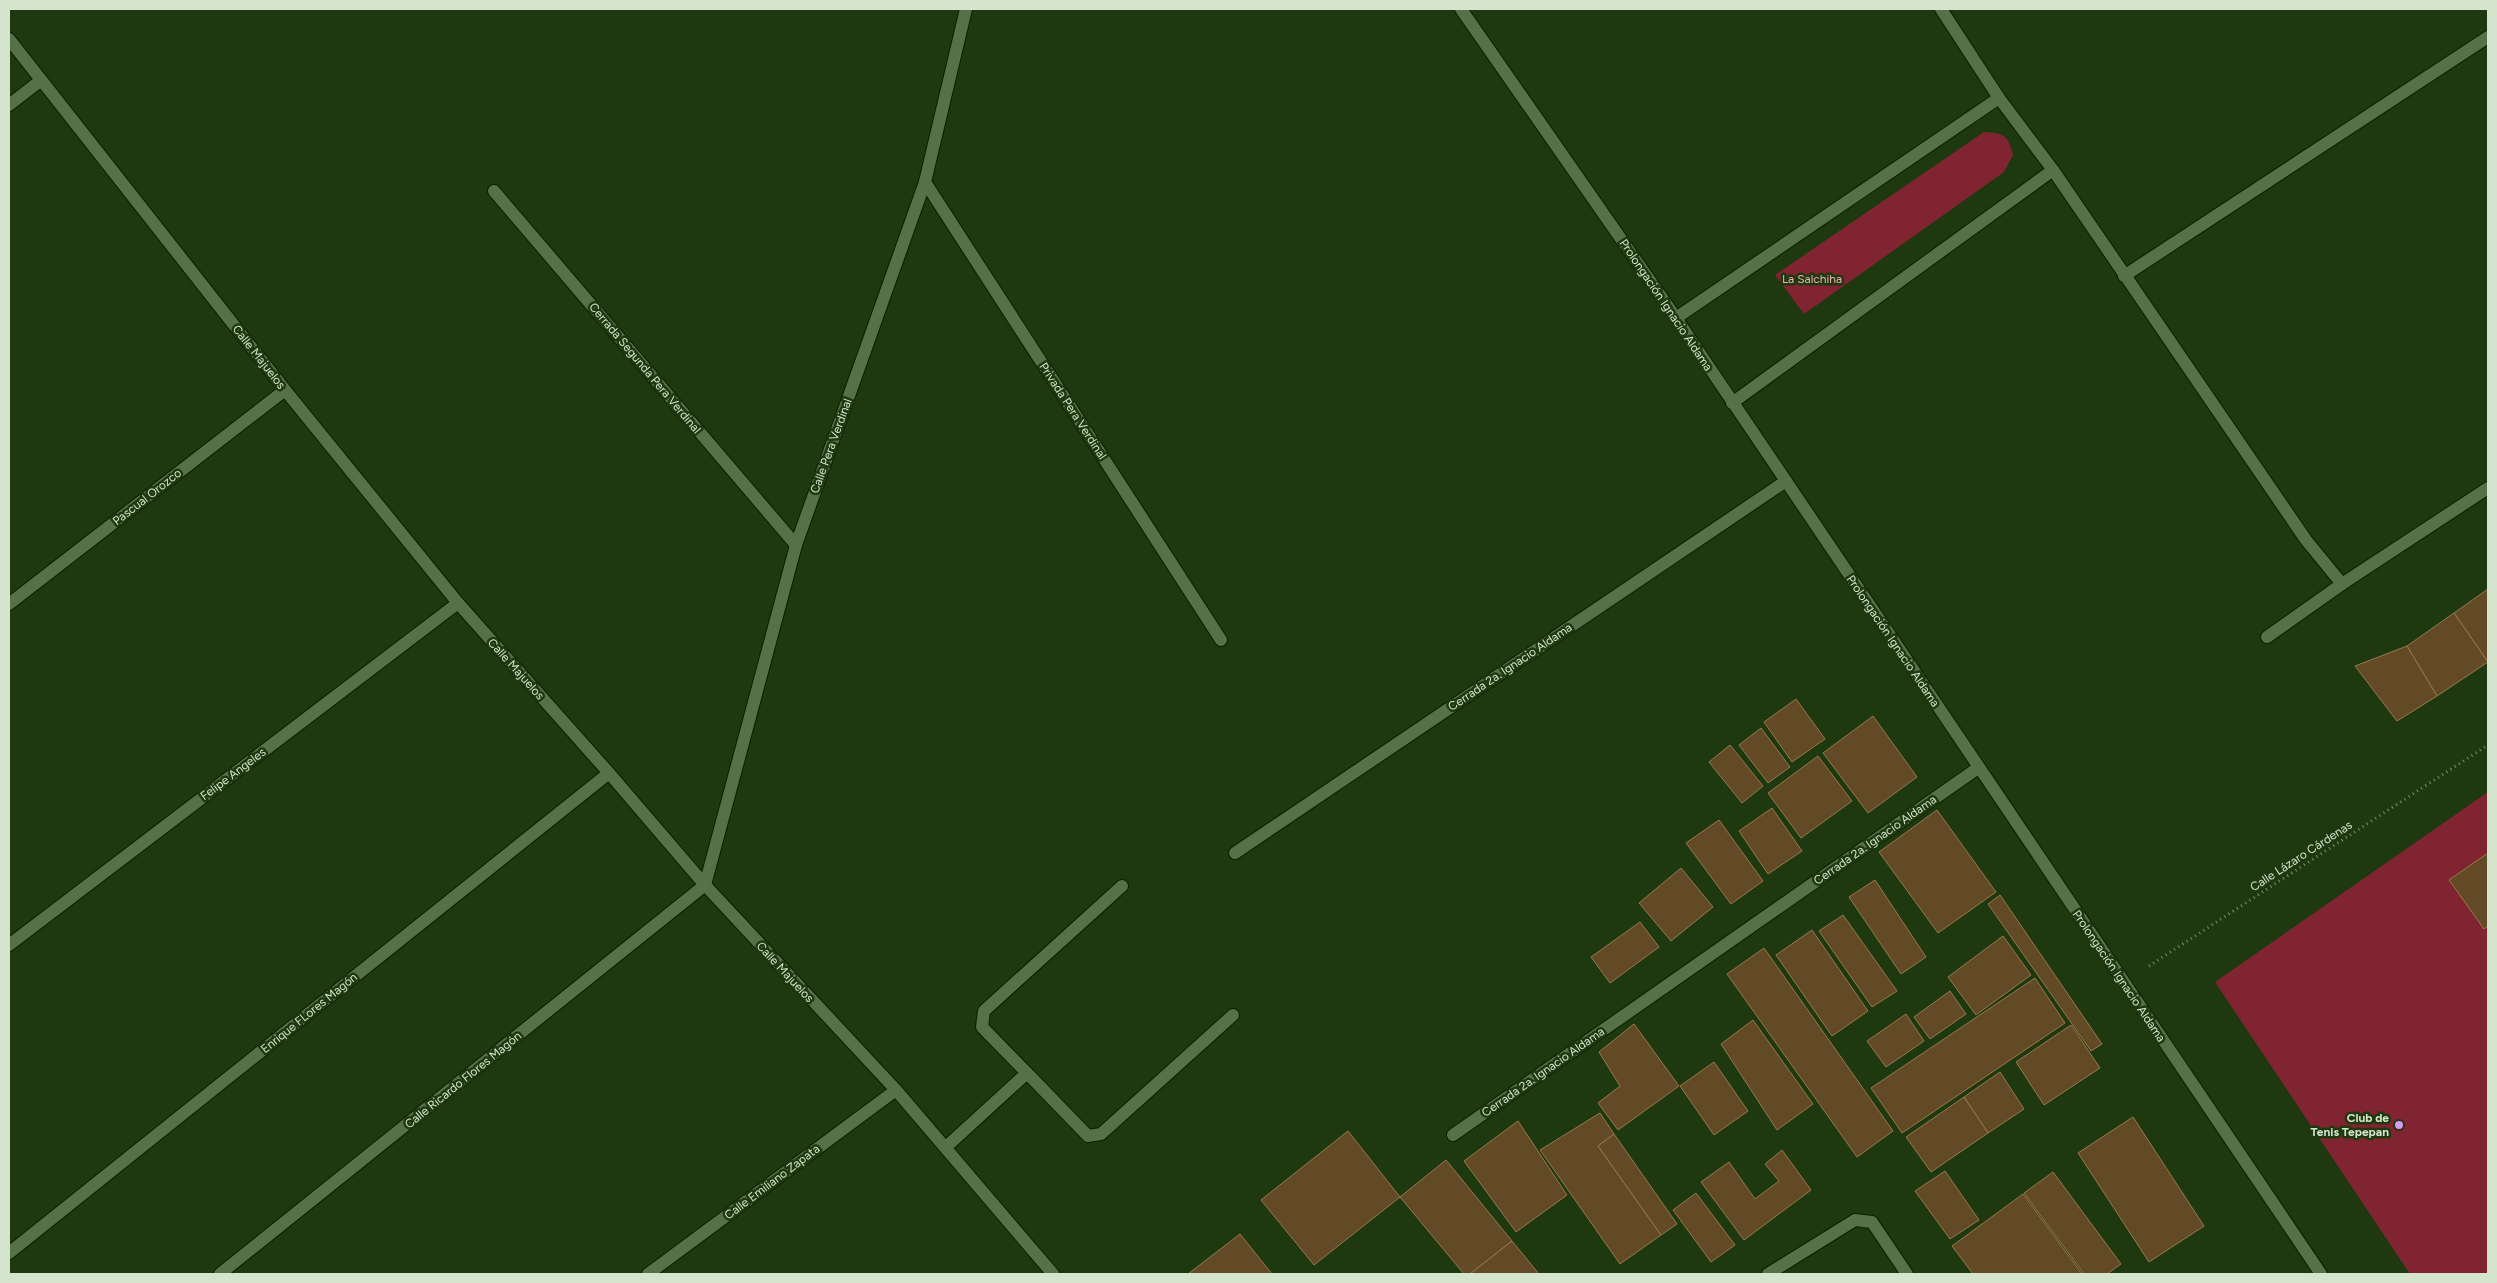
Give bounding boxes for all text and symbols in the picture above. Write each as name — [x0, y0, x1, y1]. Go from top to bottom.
street label: Prolongación Ignacio Aldama — [1617, 236, 1715, 374]
park label: La Salchiha — [1782, 272, 1842, 286]
street label: Cerrada Segunda Pera Verdinal — [586, 300, 704, 436]
street label: Calle Majuelos — [230, 322, 289, 392]
street label: Privada Pera Verdinal — [1037, 360, 1109, 462]
street label: Calle Pera Verdinal — [807, 397, 855, 495]
street label: Pascual Orozco — [110, 466, 184, 528]
street label: Prolongación Ignacio Aldama — [1844, 572, 1942, 710]
street label: Cerrada 2a. Ignacio Aldama — [1445, 620, 1575, 714]
street label: Calle Majuelos — [485, 636, 547, 703]
street label: Felipe Angeles — [198, 745, 269, 803]
street label: Cerrada 2a. Ignacio Aldama — [1811, 792, 1939, 888]
street label: Calle Lázaro Cárdenas — [2247, 818, 2355, 894]
street label: Prolongación Ignacio Aldama — [2070, 907, 2168, 1045]
street label: Calle Majuelos — [753, 939, 817, 1005]
street label: Enrique FLores Magón — [258, 970, 360, 1056]
street label: Cerrada 2a. Ignacio Aldama — [1479, 1024, 1607, 1120]
street label: Calle Ricardo Flores Magón — [402, 1029, 524, 1131]
place label: Club de Tenis Tepepan — [2311, 1111, 2389, 1139]
marker: Club de Tenis Tepepan — [2393, 1119, 2405, 1131]
street label: Calle Emiliano Zapata — [722, 1142, 822, 1222]

